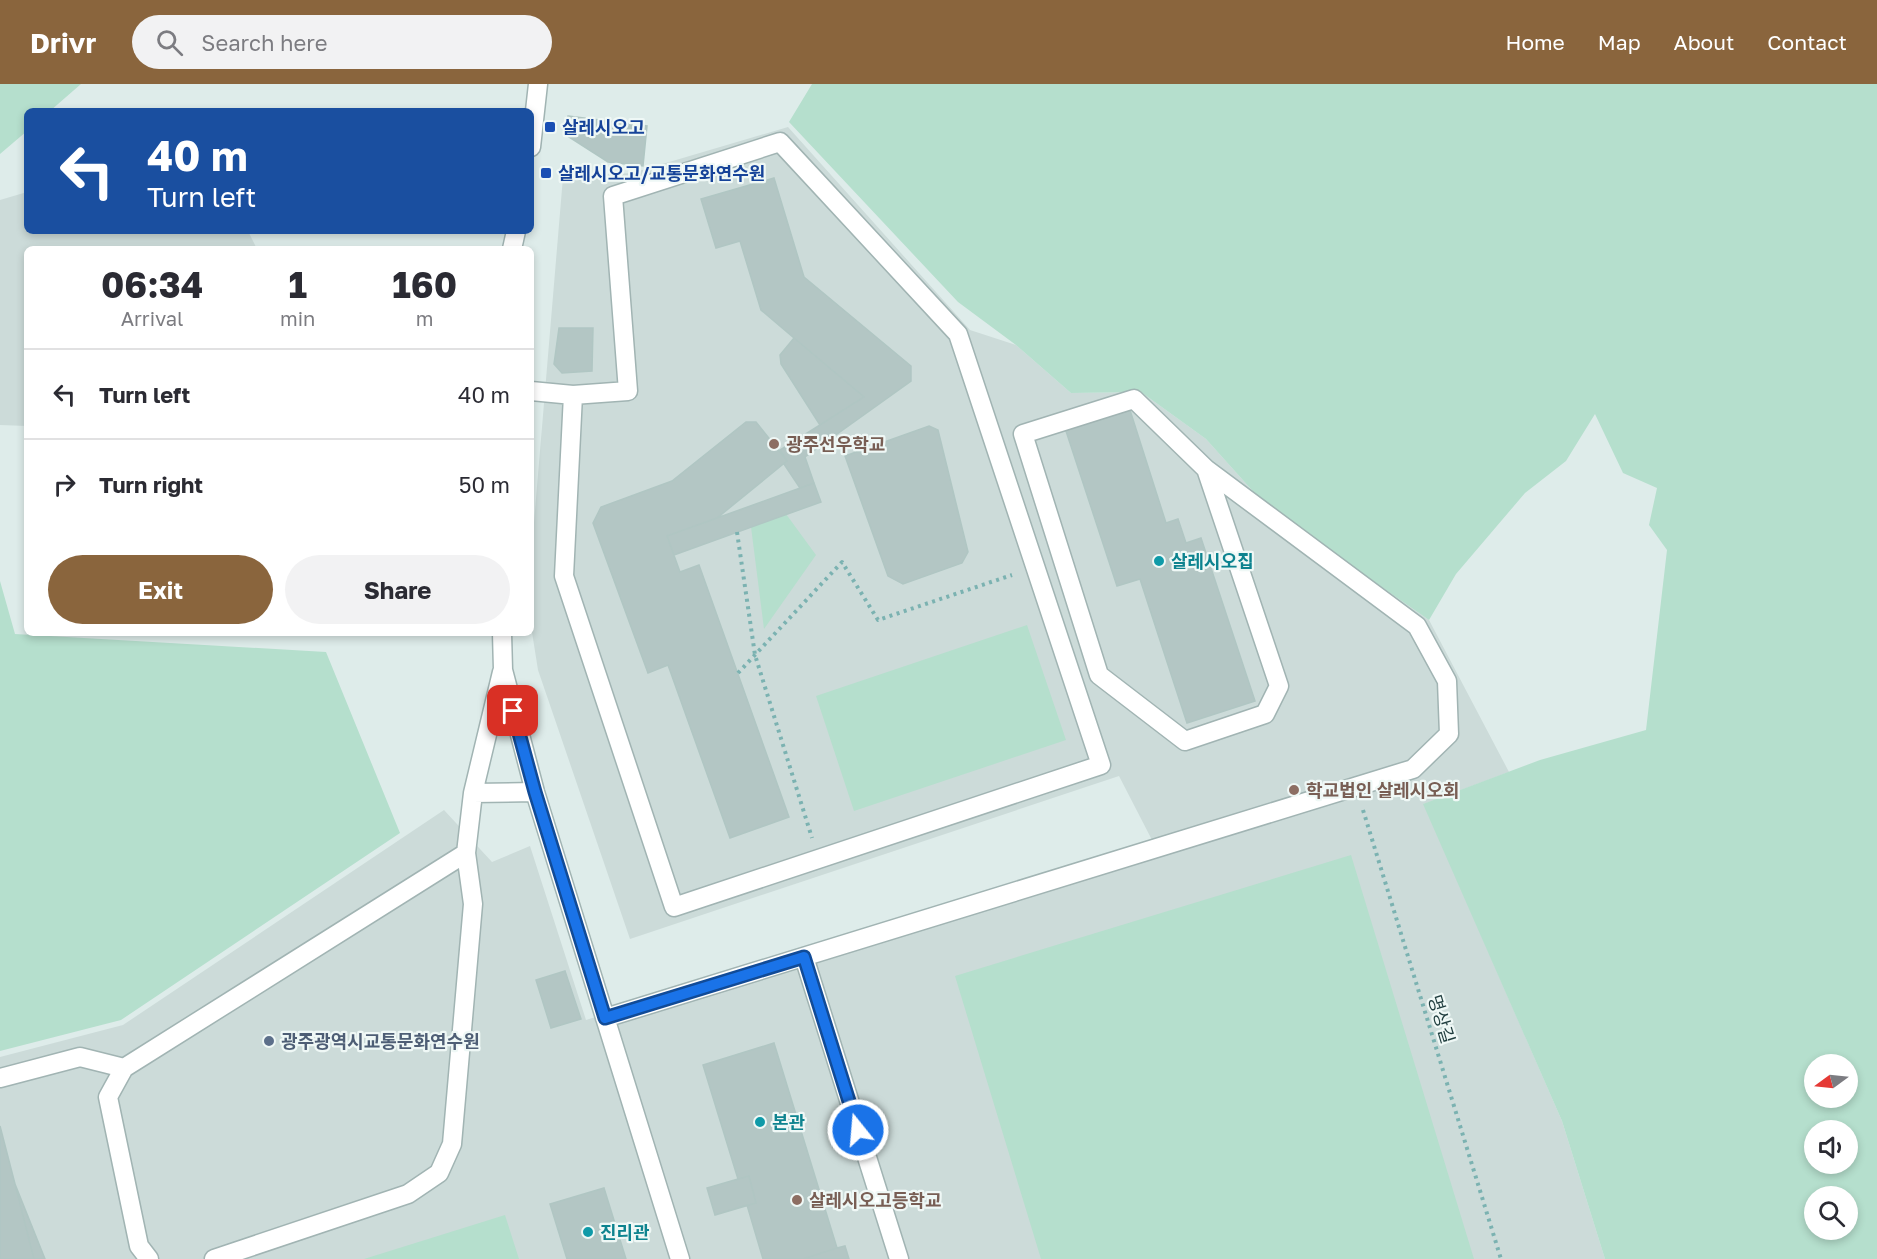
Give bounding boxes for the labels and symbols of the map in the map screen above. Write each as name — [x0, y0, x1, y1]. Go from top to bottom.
place label: 살레시오고 — [562, 116, 645, 138]
marker: 살레시오고 — [543, 120, 557, 134]
place label: 살레시오고/교통문화연수원 — [558, 162, 765, 184]
marker: 살레시오고/교통문화연수원 — [539, 166, 553, 180]
place label: 광주선우학교 — [786, 433, 885, 455]
marker: 광주선우학교 — [767, 437, 781, 451]
place label: 살레시오집 — [1171, 550, 1254, 572]
marker: 살레시오집 — [1152, 554, 1166, 568]
pin — [487, 685, 538, 736]
place label: 학교법인 살레시오회 — [1306, 779, 1460, 801]
marker: 학교법인 살레시오회 — [1287, 783, 1301, 797]
street label: 명상길 — [1424, 992, 1460, 1046]
place label: 광주광역시교통문화연수원 — [281, 1030, 480, 1052]
marker: 광주광역시교통문화연수원 — [262, 1034, 276, 1048]
north arrow — [1804, 1054, 1858, 1108]
position arrow — [826, 1098, 890, 1162]
place label: 본관 — [772, 1111, 806, 1133]
marker: 본관 — [753, 1115, 767, 1129]
place label: 살레시오고등학교 — [809, 1189, 941, 1211]
marker: 살레시오고등학교 — [790, 1193, 804, 1207]
place label: 진리관 — [600, 1221, 650, 1243]
marker: 진리관 — [581, 1225, 595, 1239]

